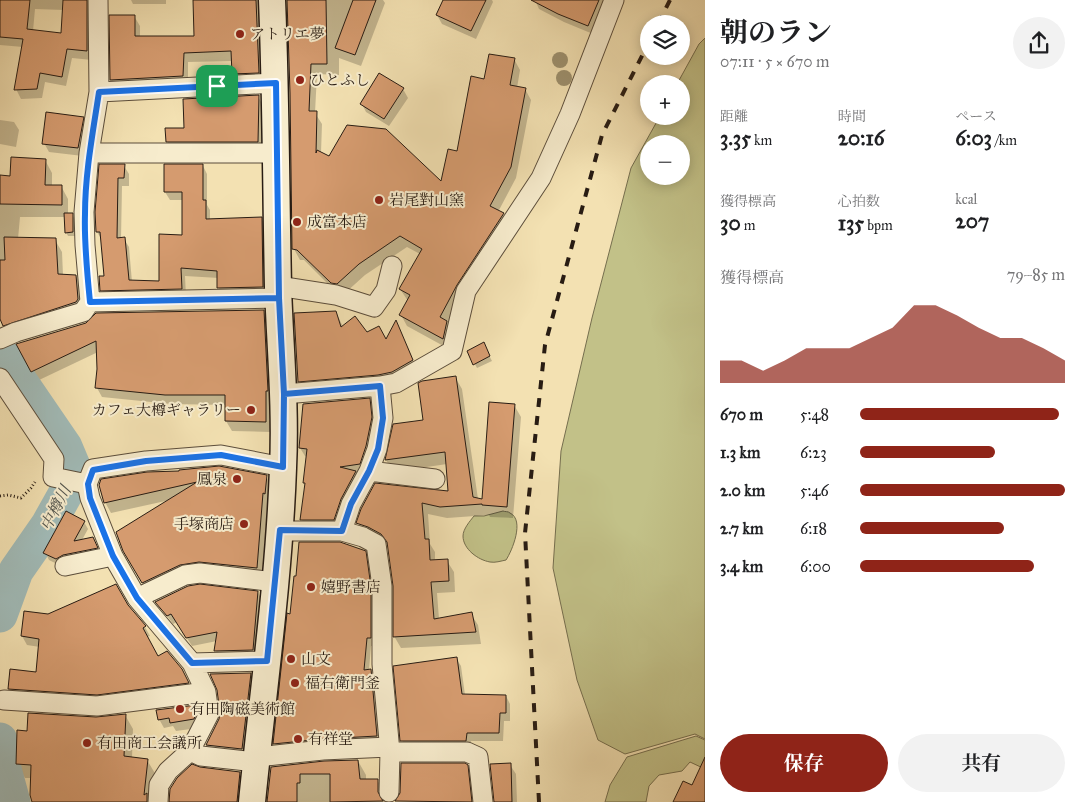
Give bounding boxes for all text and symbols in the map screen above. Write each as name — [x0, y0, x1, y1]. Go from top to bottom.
map controls — [640, 15, 690, 185]
button: layers — [640, 15, 690, 65]
text: 朝のラン — [720, 15, 832, 50]
button: share — [1013, 17, 1065, 69]
place label: アトリエ夢 — [250, 25, 325, 43]
marker: アトリエ夢 — [234, 28, 246, 40]
text: 07:11 · 5 × 670 m — [720, 52, 829, 71]
pin — [196, 65, 238, 107]
place label: ひとふし — [310, 71, 370, 89]
icon: arrive — [203, 72, 231, 100]
marker: ひとふし — [294, 74, 306, 86]
button: + — [640, 75, 690, 125]
text: 距離 — [720, 108, 748, 125]
text: 時間 — [838, 108, 866, 125]
text: ペース — [955, 108, 997, 125]
text: 3.35 — [720, 125, 751, 151]
text: 20:16 — [838, 125, 885, 151]
text: 6:03 — [955, 125, 992, 151]
text: km — [751, 132, 772, 149]
text: /km — [992, 132, 1017, 149]
button: − — [640, 135, 690, 185]
place label: 岩尾對山窯 — [389, 191, 464, 209]
text: kcal — [955, 191, 977, 208]
text: 獲得標高 — [720, 193, 776, 210]
text: 心拍数 — [838, 193, 880, 210]
marker: 岩尾對山窯 — [373, 194, 385, 206]
text: 207 — [955, 208, 989, 234]
text: 30 — [720, 210, 741, 236]
text: 135 — [838, 210, 864, 236]
place label: 成富本店 — [307, 213, 367, 231]
marker: 成富本店 — [291, 216, 303, 228]
text: m — [741, 217, 755, 234]
text: bpm — [864, 217, 893, 234]
text: 79–85 m — [1007, 265, 1065, 284]
text: 獲得標高 — [720, 268, 784, 287]
place label: カフェ大樽ギャラリー — [92, 401, 241, 419]
marker: カフェ大樽ギャラリー — [245, 404, 257, 416]
text: 670 m — [720, 405, 763, 424]
text: 5:48 — [800, 405, 829, 424]
text: 1.3 km — [720, 443, 760, 462]
text: 6:23 — [800, 443, 827, 462]
place label: 鳳泉 — [197, 470, 227, 488]
marker: 鳳泉 — [231, 473, 243, 485]
water label: 中樽川 — [36, 481, 76, 534]
text: 2.0 km — [720, 481, 765, 500]
text: 5:46 — [800, 481, 829, 500]
place label: 手塚商店 — [174, 515, 234, 533]
marker: 手塚商店 — [238, 518, 250, 530]
text: 2.7 km — [720, 519, 763, 538]
text: 6:18 — [800, 519, 827, 538]
text: 3.4 km — [720, 557, 763, 576]
text: 6:00 — [800, 557, 831, 576]
place label: 嬉野書店 — [321, 578, 381, 596]
marker: 嬉野書店 — [305, 581, 317, 593]
place label: 山文 — [301, 650, 331, 668]
marker: 山文 — [285, 653, 297, 665]
place label: 福右衛門釜 — [305, 674, 380, 692]
marker: 福右衛門釜 — [289, 677, 301, 689]
place label: 有田陶磁美術館 — [190, 700, 295, 718]
marker: 有田陶磁美術館 — [174, 703, 186, 715]
place label: 有祥堂 — [308, 730, 353, 748]
marker: 有祥堂 — [292, 733, 304, 745]
place label: 有田商工会議所 — [97, 734, 202, 752]
button: 保存 — [720, 734, 888, 792]
button: 共有 — [898, 734, 1065, 792]
marker: 有田商工会議所 — [81, 737, 93, 749]

